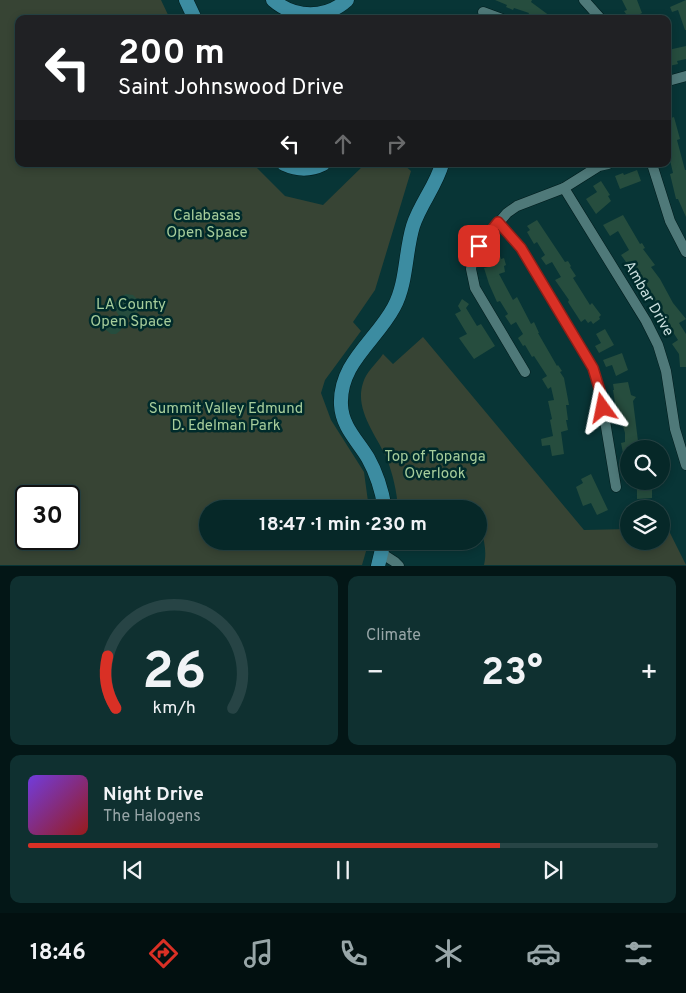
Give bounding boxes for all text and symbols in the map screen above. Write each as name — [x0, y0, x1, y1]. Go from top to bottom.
text: 200 m — [118, 32, 225, 76]
icon: left — [35, 35, 100, 100]
text: Saint Johnswood Drive — [118, 75, 344, 102]
icon: left — [276, 130, 304, 158]
icon: ahead — [329, 130, 357, 158]
icon: right — [382, 130, 410, 158]
park label: Calabasas Open Space — [166, 207, 248, 243]
pin — [458, 225, 500, 267]
icon: arrive — [465, 232, 493, 260]
street label: Ambar Drive — [619, 258, 677, 340]
park label: LA County Open Space — [90, 296, 172, 332]
position arrow — [576, 381, 628, 433]
park label: Summit Valley Edmund D. Edelman Park — [149, 400, 303, 436]
map controls — [620, 440, 670, 550]
button: search — [620, 440, 670, 490]
park label: Top of Topanga Overlook — [384, 448, 486, 484]
speed limit sign: 30 — [15, 485, 80, 550]
button: layers — [620, 500, 670, 550]
text: 18:47 · 1 min · 230 m — [259, 513, 427, 537]
text: Climate — [366, 626, 421, 646]
text: 26 — [142, 641, 206, 707]
text: 23° — [481, 650, 543, 699]
text: − — [366, 656, 384, 692]
text: + — [640, 656, 658, 692]
text: km/h — [152, 697, 196, 720]
text: Night Drive — [103, 783, 204, 807]
text: The Halogens — [103, 807, 201, 827]
icon: previous — [119, 856, 147, 884]
icon: pause — [329, 856, 357, 884]
icon: next — [539, 856, 567, 884]
icon: directions — [146, 936, 181, 971]
icon: music — [241, 936, 276, 971]
icon: phone — [336, 936, 371, 971]
icon: climate — [431, 936, 466, 971]
icon: car — [526, 936, 561, 971]
icon: filters — [621, 936, 656, 971]
text: 18:46 — [30, 940, 86, 967]

